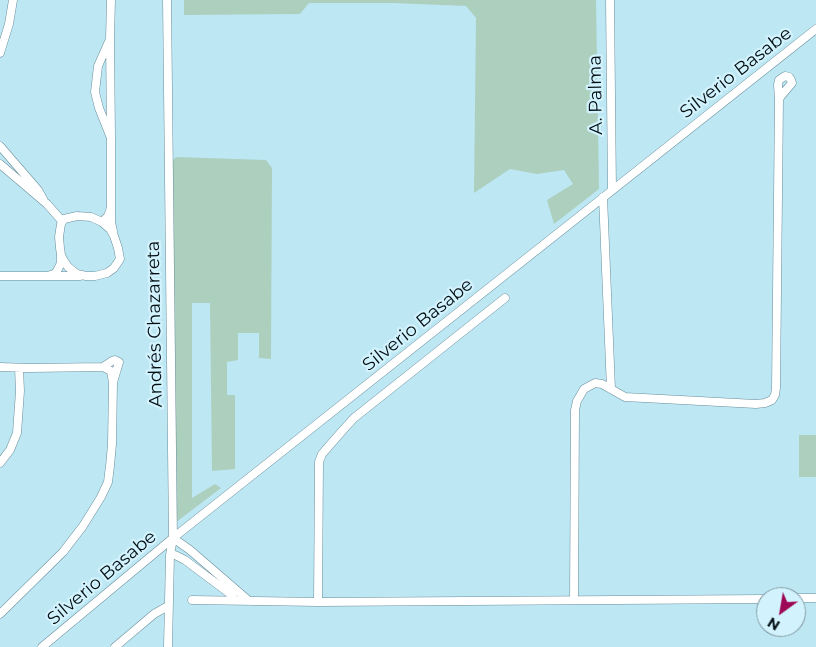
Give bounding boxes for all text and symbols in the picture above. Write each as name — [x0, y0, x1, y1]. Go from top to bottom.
street label: Silverio Basabe — [676, 23, 796, 123]
street label: A. Palma — [585, 55, 607, 135]
street label: Andrés Chazarreta — [143, 241, 167, 407]
street label: Silverio Basabe — [358, 274, 478, 376]
street label: Silverio Basabe — [43, 526, 161, 630]
north arrow — [756, 587, 806, 637]
text: N — [764, 613, 783, 635]

